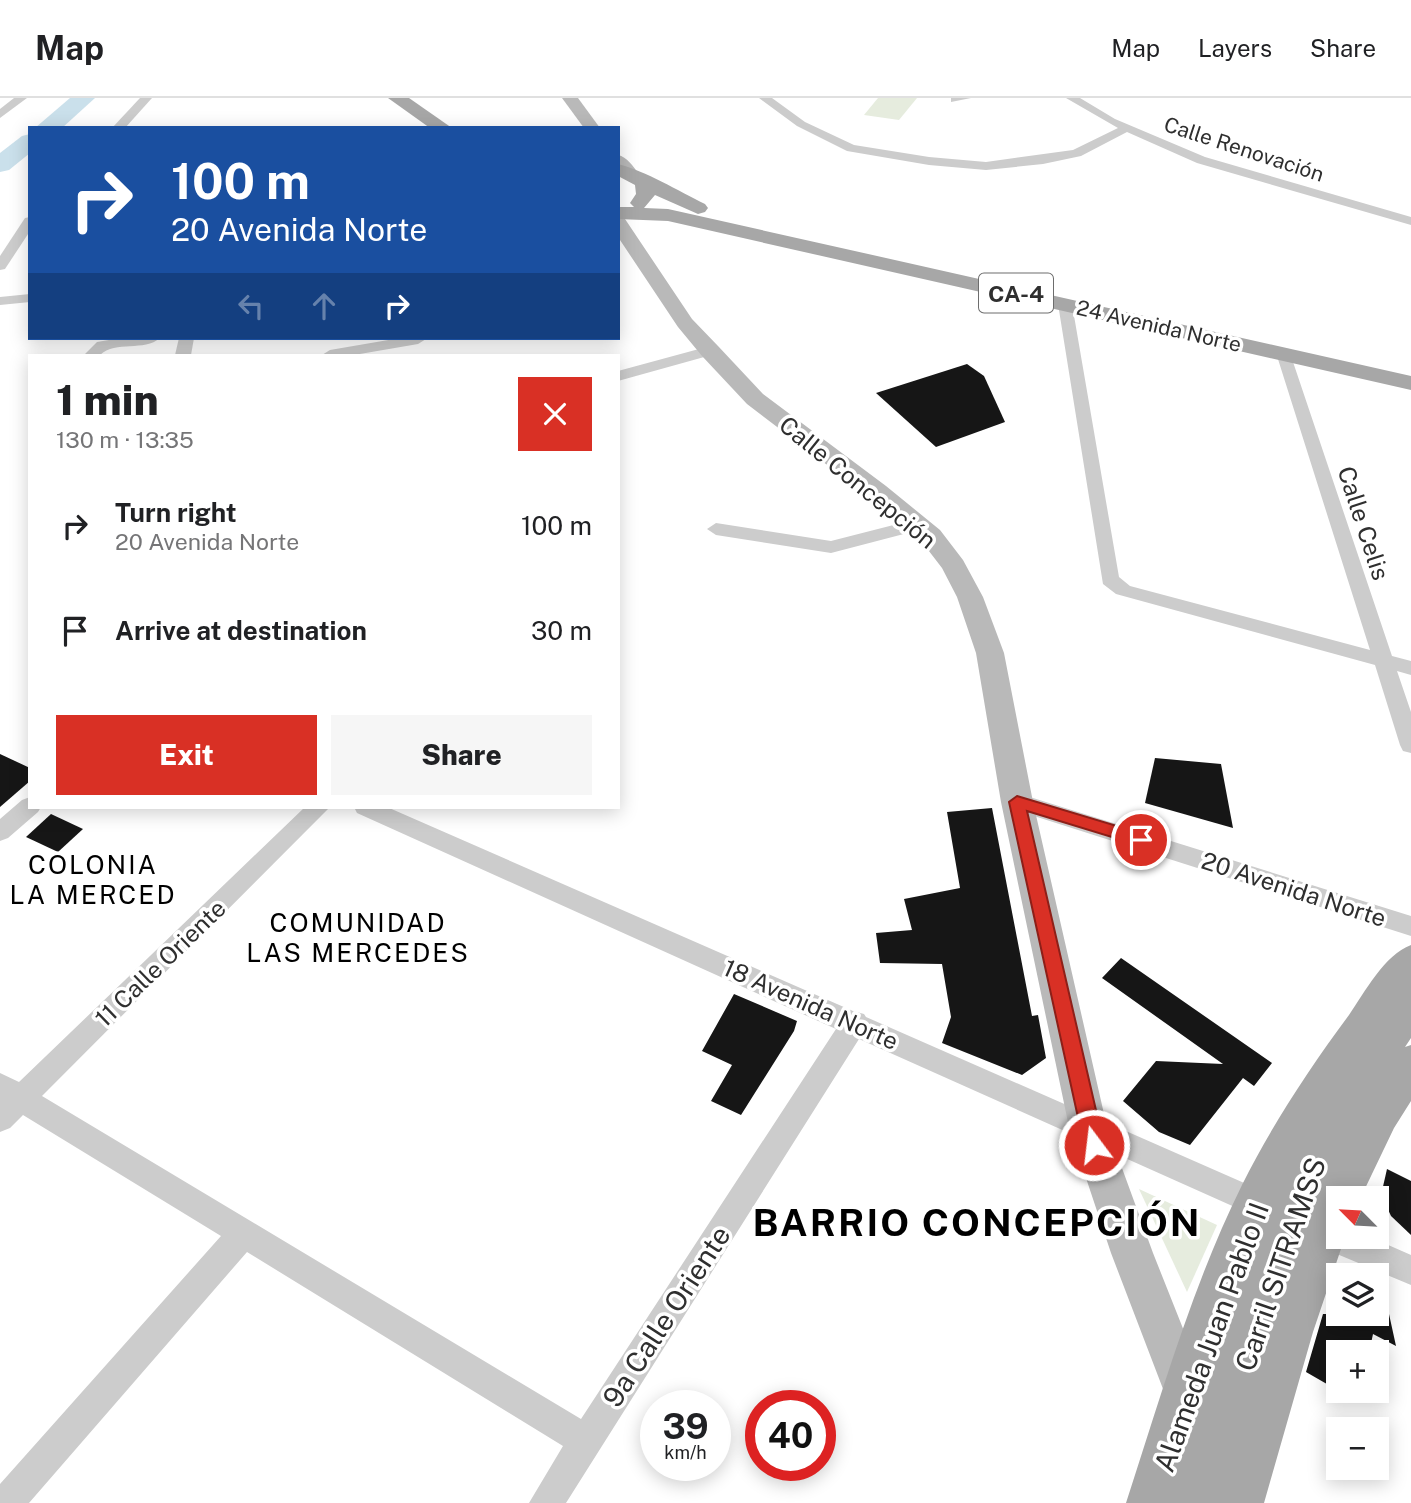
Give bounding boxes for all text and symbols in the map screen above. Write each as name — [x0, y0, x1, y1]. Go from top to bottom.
text: Map — [35, 29, 104, 67]
text: Map — [1111, 34, 1160, 62]
text: Layers — [1198, 34, 1272, 62]
text: Share — [1310, 34, 1376, 62]
street label: Calle Renovación — [1161, 111, 1327, 187]
text: 100 m — [171, 152, 310, 210]
icon: right — [56, 154, 147, 245]
text: 20 Avenida Norte — [171, 211, 427, 248]
road number: CA-4 — [979, 274, 1053, 312]
icon: left — [232, 287, 270, 325]
icon: ahead — [305, 287, 343, 325]
icon: right — [378, 287, 416, 325]
street label: 24 Avenida Norte — [1074, 295, 1244, 357]
text: 1 min — [56, 375, 159, 424]
button: close — [518, 377, 592, 451]
street label: Calle Concepción — [774, 410, 942, 554]
text: 130 m · 13:35 — [56, 426, 194, 453]
street label: Calle Celis — [1332, 463, 1396, 583]
text: Turn right — [115, 497, 237, 528]
icon: right — [56, 507, 94, 545]
text: 100 m — [521, 510, 592, 541]
text: 20 Avenida Norte — [115, 528, 299, 555]
icon: arrive — [56, 612, 94, 650]
text: Arrive at destination — [115, 615, 367, 646]
text: 30 m — [531, 615, 592, 646]
button: Exit — [56, 715, 317, 795]
button: Share — [331, 715, 592, 795]
pin — [1111, 810, 1171, 870]
icon: arrive — [1122, 821, 1160, 859]
street label: 20 Avenida Norte — [1198, 846, 1390, 932]
district label: COLONIA LA MERCED — [9, 849, 177, 910]
street label: 11 Calle Oriente — [89, 894, 231, 1032]
district label: COMUNIDAD LAS MERCEDES — [246, 907, 470, 968]
street label: 18 Avenida Norte — [719, 953, 903, 1055]
position arrow — [1057, 1108, 1131, 1182]
street label: Carril SITRAMSS — [1228, 1153, 1332, 1375]
north arrow — [1326, 1186, 1390, 1250]
map controls — [1326, 1186, 1389, 1480]
street label: Alameda Juan Pablo II — [1147, 1198, 1275, 1476]
district label: BARRIO CONCEPCIÓN — [752, 1200, 1202, 1245]
street label: 9a Calle Oriente — [595, 1219, 737, 1413]
button: layers — [1326, 1263, 1389, 1326]
button: + — [1326, 1340, 1389, 1403]
speed limit sign: 40 — [745, 1390, 836, 1481]
text: 39 — [662, 1406, 709, 1447]
button: − — [1326, 1417, 1389, 1480]
text: km/h — [664, 1442, 707, 1463]

